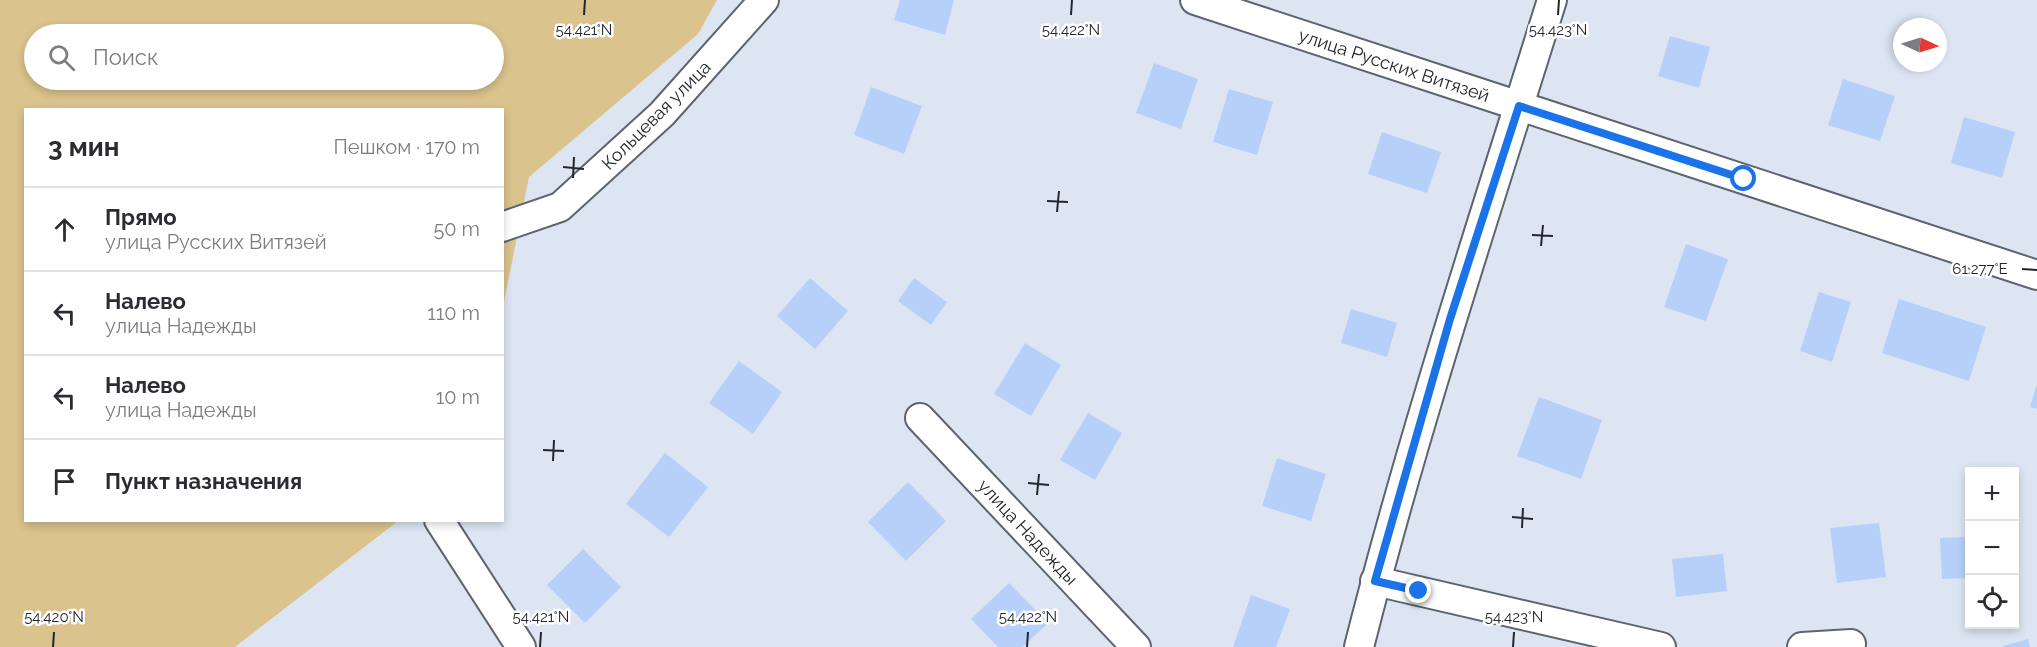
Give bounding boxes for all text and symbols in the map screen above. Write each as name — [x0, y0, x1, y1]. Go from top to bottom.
north arrow — [1893, 18, 1947, 72]
text: 54.421°N — [556, 21, 612, 39]
text: 54.422°N — [1042, 21, 1100, 39]
text: 54.423°N — [1529, 21, 1587, 39]
search box — [24, 24, 504, 90]
street label: улица Русских Витязей — [1296, 24, 1492, 106]
icon: search — [45, 41, 78, 74]
text: Поиск — [93, 44, 158, 70]
street label: Кольцевая улица — [597, 56, 715, 174]
text: 3 мин — [48, 132, 119, 162]
text: Пешком · 170 m — [333, 135, 480, 159]
route start — [1730, 165, 1756, 191]
text: Прямо — [105, 204, 177, 230]
icon: ahead — [48, 213, 81, 246]
text: 50 m — [433, 217, 480, 241]
text: улица Русских Витязей — [105, 230, 327, 254]
text: 61.277°E — [1952, 260, 2008, 278]
text: Налево — [105, 288, 186, 314]
icon: left — [48, 297, 81, 330]
text: 110 m — [427, 301, 480, 325]
text: улица Надежды — [105, 314, 257, 338]
text: Налево — [105, 372, 186, 398]
icon: left — [48, 381, 81, 414]
text: 10 m — [436, 385, 480, 409]
text: улица Надежды — [105, 398, 257, 422]
icon: arrive — [48, 465, 81, 498]
map controls — [1965, 467, 2019, 629]
button: + — [1965, 467, 2019, 521]
text: Пункт назначения — [105, 468, 302, 494]
street label: улица Надежды — [974, 475, 1082, 589]
button: − — [1965, 521, 2019, 575]
button: locate — [1965, 575, 2019, 629]
route end — [1405, 577, 1431, 603]
text: 54.420°N — [24, 608, 84, 626]
text: 54.421°N — [513, 608, 569, 626]
text: 54.422°N — [999, 608, 1057, 626]
text: 54.423°N — [1485, 608, 1543, 626]

